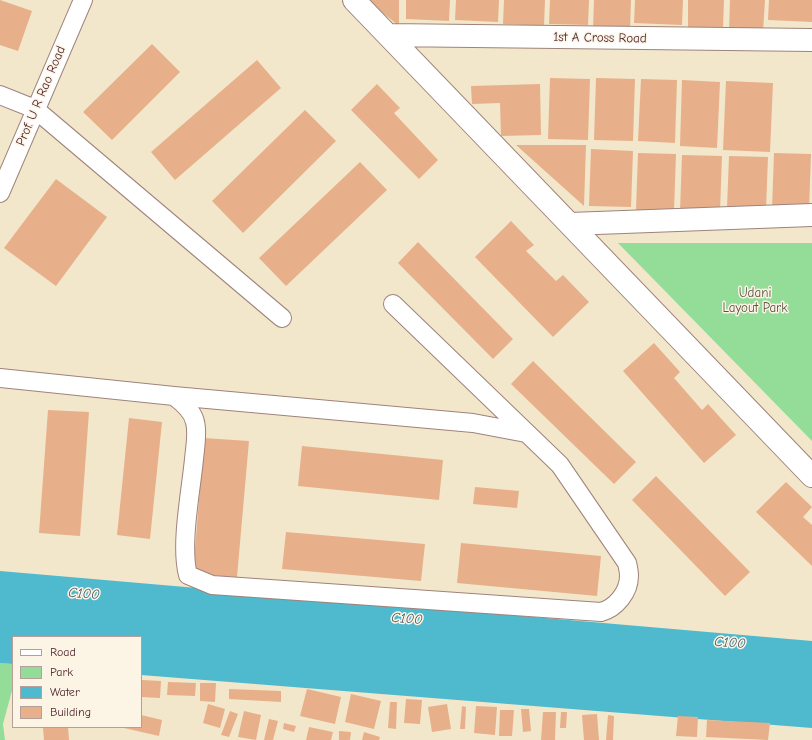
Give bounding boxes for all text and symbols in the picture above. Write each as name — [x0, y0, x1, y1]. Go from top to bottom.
street label: 1st A Cross Road — [553, 29, 647, 47]
street label: Prof. U R Rao Road — [13, 44, 69, 148]
park label: Udani Layout Park — [722, 285, 788, 316]
water label: C100 — [68, 585, 100, 603]
water label: C100 — [391, 610, 423, 628]
water label: C100 — [714, 634, 746, 652]
legend — [12, 636, 142, 728]
text: Road — [50, 645, 76, 659]
text: Park — [50, 665, 73, 679]
text: Water — [50, 685, 80, 699]
text: Building — [50, 705, 91, 719]

